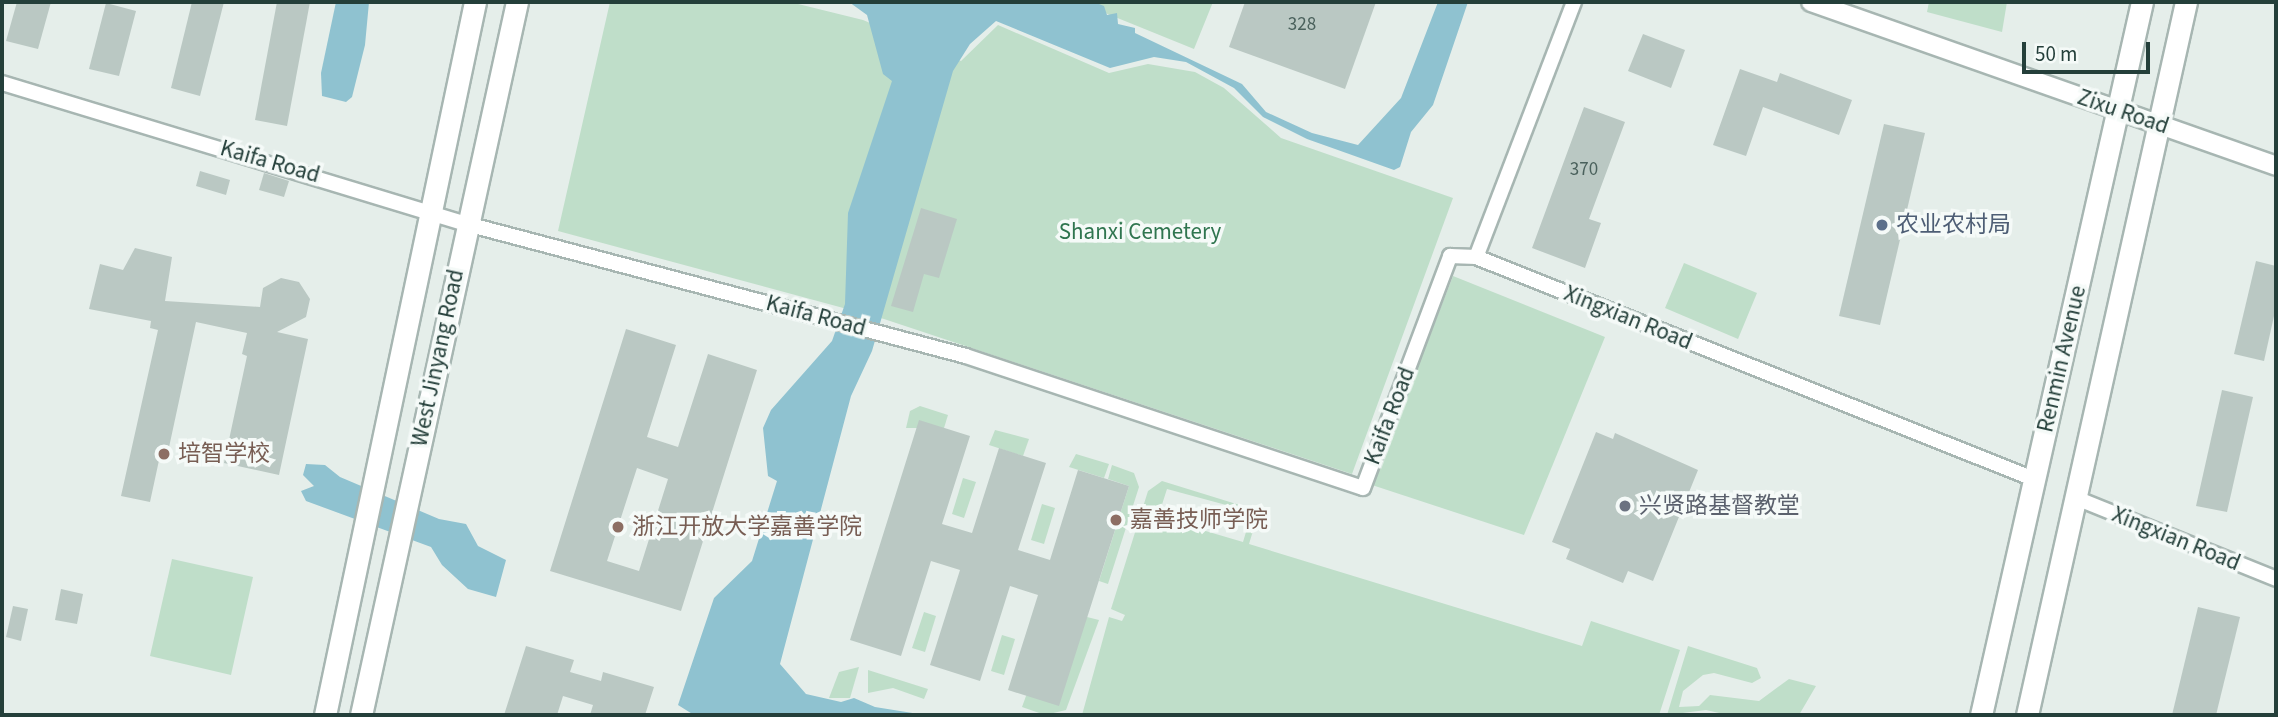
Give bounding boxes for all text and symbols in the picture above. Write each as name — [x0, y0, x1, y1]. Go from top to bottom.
house number: 328 — [1288, 14, 1316, 36]
scale bar — [2026, 28, 2154, 72]
text: 50 m — [2035, 39, 2077, 69]
street label: Zixu Road — [2074, 84, 2172, 140]
street label: Kaifa Road — [217, 135, 323, 189]
house number: 370 — [1570, 159, 1598, 181]
place label: 农业农村局 — [1896, 211, 2011, 239]
marker: 农业农村局 — [1874, 217, 1890, 233]
park label: Shanxi Cemetery — [1059, 218, 1221, 246]
street label: West Jinyang Road — [406, 267, 470, 449]
street label: Xingxian Road — [1560, 280, 1696, 356]
street label: Renmin Avenue — [2032, 283, 2092, 435]
street label: Kaifa Road — [763, 289, 869, 343]
street label: Kaifa Road — [1359, 363, 1421, 469]
place label: 培智学校 — [178, 440, 270, 468]
marker: 培智学校 — [156, 446, 172, 462]
place label: 兴贤路基督教堂 — [1639, 492, 1800, 520]
marker: 兴贤路基督教堂 — [1617, 498, 1633, 514]
street label: Xingxian Road — [2108, 501, 2244, 577]
place label: 嘉善技师学院 — [1130, 506, 1268, 534]
marker: 嘉善技师学院 — [1108, 512, 1124, 528]
place label: 浙江开放大学嘉善学院 — [632, 513, 862, 541]
marker: 浙江开放大学嘉善学院 — [610, 519, 626, 535]

